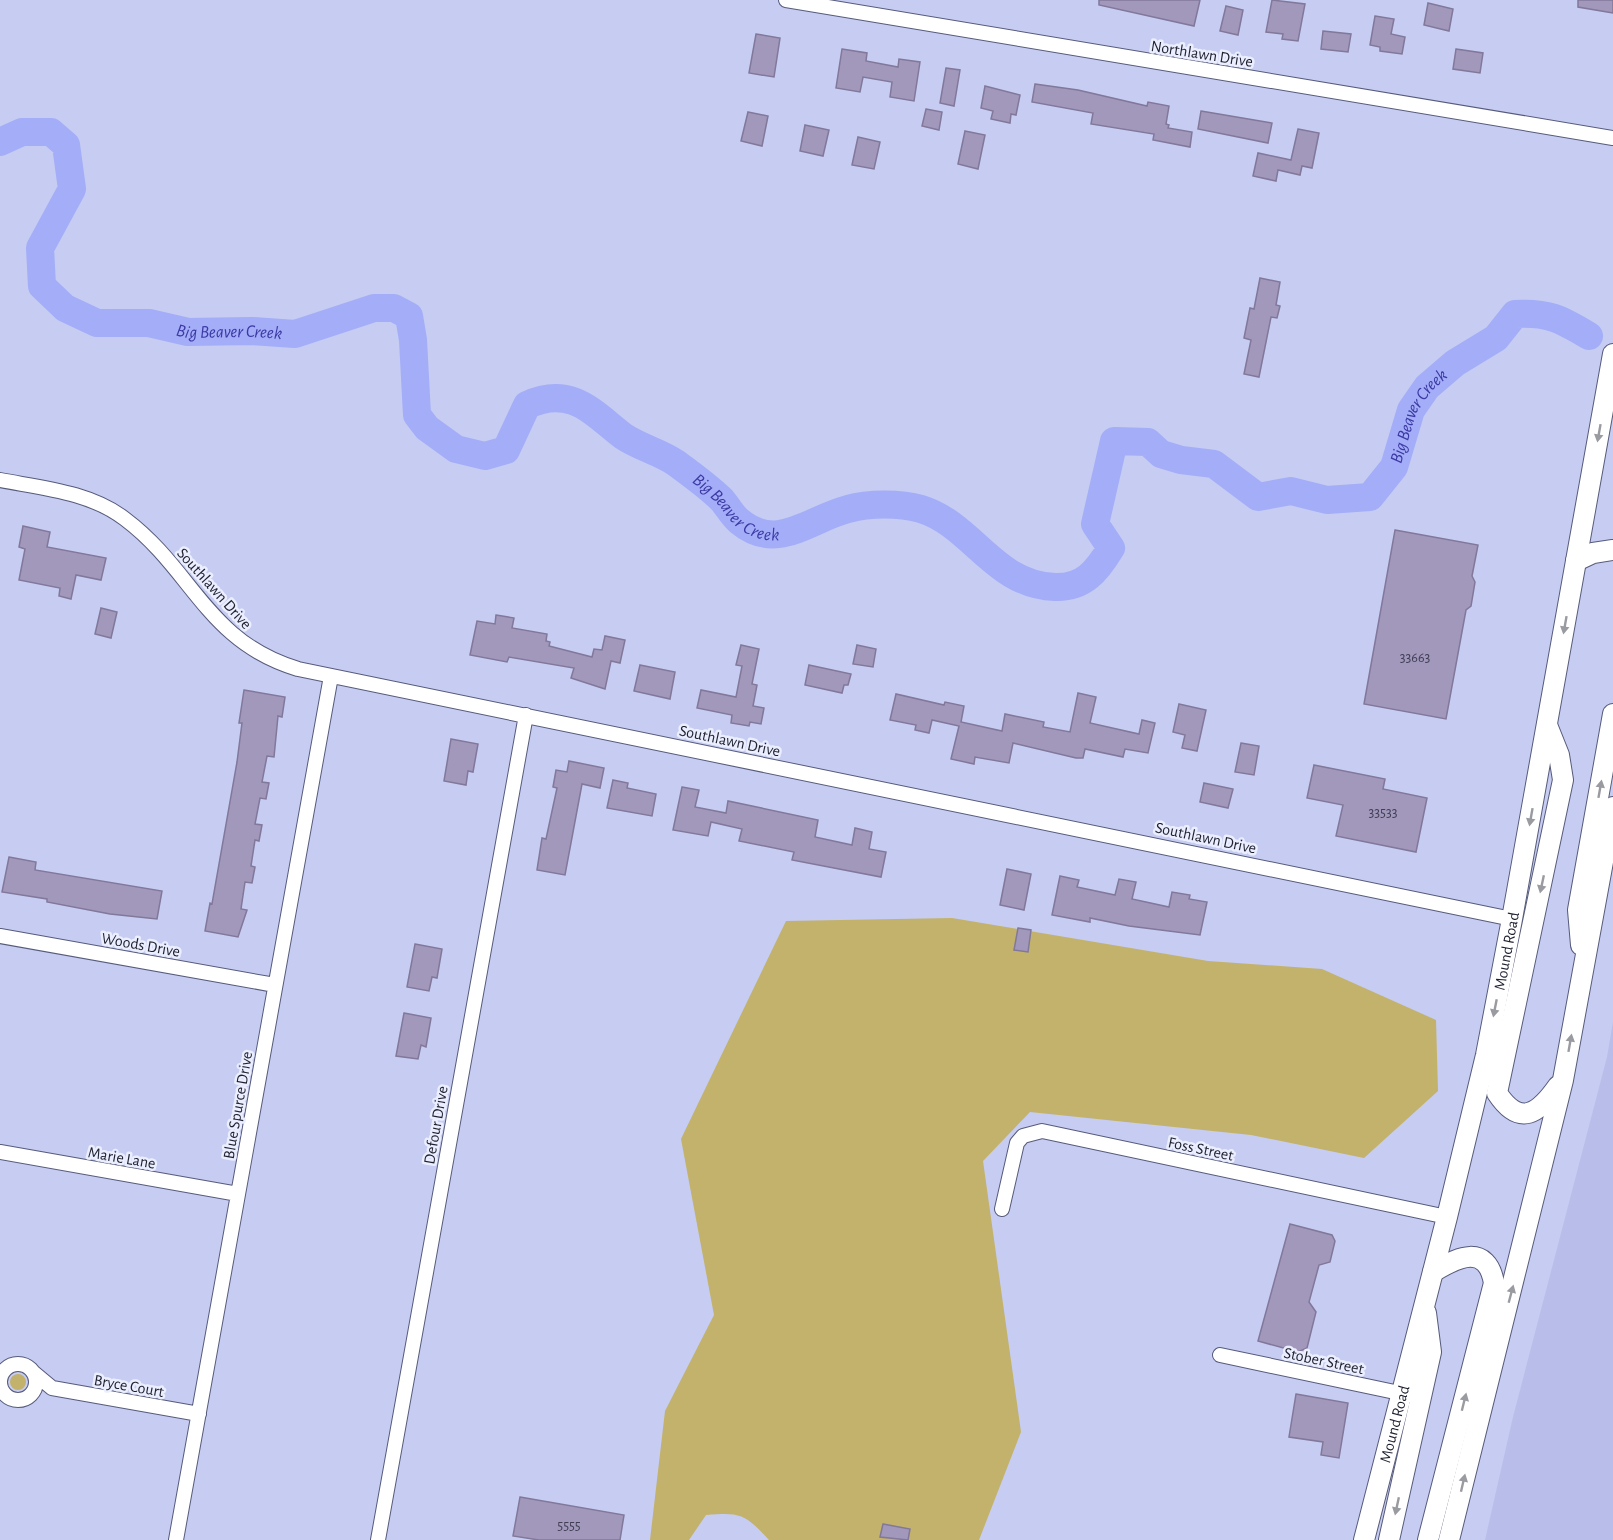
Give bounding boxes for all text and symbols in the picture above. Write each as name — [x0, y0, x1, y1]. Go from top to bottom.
street label: Northlawn Drive — [1150, 38, 1254, 70]
water label: Big Beaver Creek — [174, 322, 283, 343]
water label: Big Beaver Creek — [1388, 366, 1451, 465]
one-way arrow — [1594, 423, 1603, 442]
water label: Big Beaver Creek — [689, 471, 780, 545]
street label: Southlawn Drive — [174, 545, 255, 632]
one-way arrow — [1560, 615, 1569, 634]
house number: 33663 — [1400, 651, 1430, 665]
street label: Southlawn Drive — [678, 722, 782, 759]
one-way arrow — [1595, 780, 1604, 799]
house number: 33533 — [1369, 806, 1398, 820]
one-way arrow — [1526, 807, 1535, 826]
street label: Southlawn Drive — [1154, 819, 1258, 856]
one-way arrow — [1537, 875, 1546, 894]
street label: Mound Road — [1492, 911, 1522, 992]
street label: Woods Drive — [100, 930, 181, 960]
one-way arrow — [1490, 999, 1499, 1018]
one-way arrow — [1566, 1033, 1575, 1052]
street label: Blue Spurce Drive — [221, 1050, 255, 1160]
street label: Defour Drive — [421, 1085, 451, 1166]
street label: Foss Street — [1167, 1134, 1235, 1164]
street label: Marie Lane — [87, 1144, 157, 1172]
one-way arrow — [1507, 1285, 1516, 1303]
street label: Stober Street — [1282, 1345, 1365, 1377]
street label: Bryce Court — [92, 1372, 165, 1401]
street label: Mound Road — [1377, 1384, 1412, 1464]
one-way arrow — [1459, 1393, 1469, 1411]
one-way arrow — [1459, 1474, 1469, 1492]
one-way arrow — [1392, 1497, 1401, 1516]
house number: 5555 — [557, 1519, 581, 1533]

